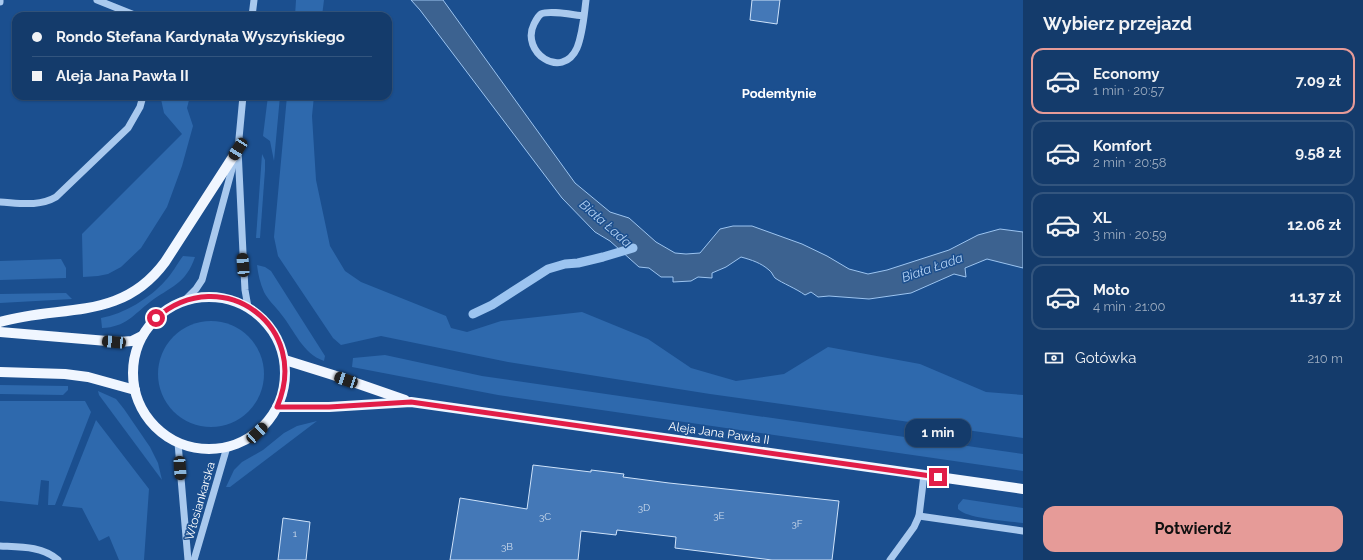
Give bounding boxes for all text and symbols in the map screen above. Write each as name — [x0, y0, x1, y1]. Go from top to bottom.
text: Wybierz przejazd — [1043, 13, 1192, 34]
text: Rondo Stefana Kardynała Wyszyńskiego — [56, 28, 345, 46]
icon: car — [1045, 63, 1081, 99]
text: Economy — [1093, 65, 1160, 83]
text: Aleja Jana Pawła II — [56, 67, 189, 85]
text: 7.09 zł — [1296, 72, 1341, 90]
text: 1 min · 20:57 — [1093, 83, 1165, 98]
district label: Podemłynie — [742, 86, 816, 101]
icon: car — [1045, 135, 1081, 171]
car — [226, 136, 250, 162]
text: Komfort — [1093, 137, 1152, 155]
text: 9.58 zł — [1295, 144, 1341, 162]
text: 2 min · 20:58 — [1093, 155, 1167, 170]
water label: Biała Łada — [577, 197, 635, 250]
icon: car — [1045, 207, 1081, 243]
text: XL — [1093, 209, 1111, 227]
text: 12.06 zł — [1287, 216, 1341, 234]
text: 3 min · 20:59 — [1093, 227, 1167, 242]
water label: Biała Łada — [900, 250, 965, 285]
car — [236, 253, 250, 277]
icon: car — [1045, 279, 1081, 315]
text: Moto — [1093, 281, 1130, 299]
text: 11.37 zł — [1290, 288, 1341, 306]
text: 4 min · 21:00 — [1093, 299, 1166, 314]
route start — [147, 309, 165, 327]
car — [102, 335, 126, 349]
icon: cash — [1043, 347, 1065, 369]
text: Gotówka — [1075, 349, 1136, 367]
text: 210 m — [1307, 351, 1343, 366]
car — [333, 370, 359, 390]
street label: Aleja Jana Pawła II — [668, 419, 770, 447]
callout: 1 min — [905, 419, 971, 447]
car — [244, 420, 270, 446]
text: 1 min — [922, 425, 954, 440]
car — [173, 456, 187, 480]
street label: Włosiankarska — [182, 460, 218, 542]
route end — [929, 468, 947, 486]
house number: 3D — [638, 502, 650, 513]
button: Potwierdź — [1043, 506, 1343, 552]
house number: 3E — [713, 510, 725, 521]
house number: 3C — [539, 511, 551, 522]
house number: 3F — [791, 518, 803, 529]
house number: 1 — [293, 528, 298, 539]
house number: 3B — [501, 541, 513, 552]

